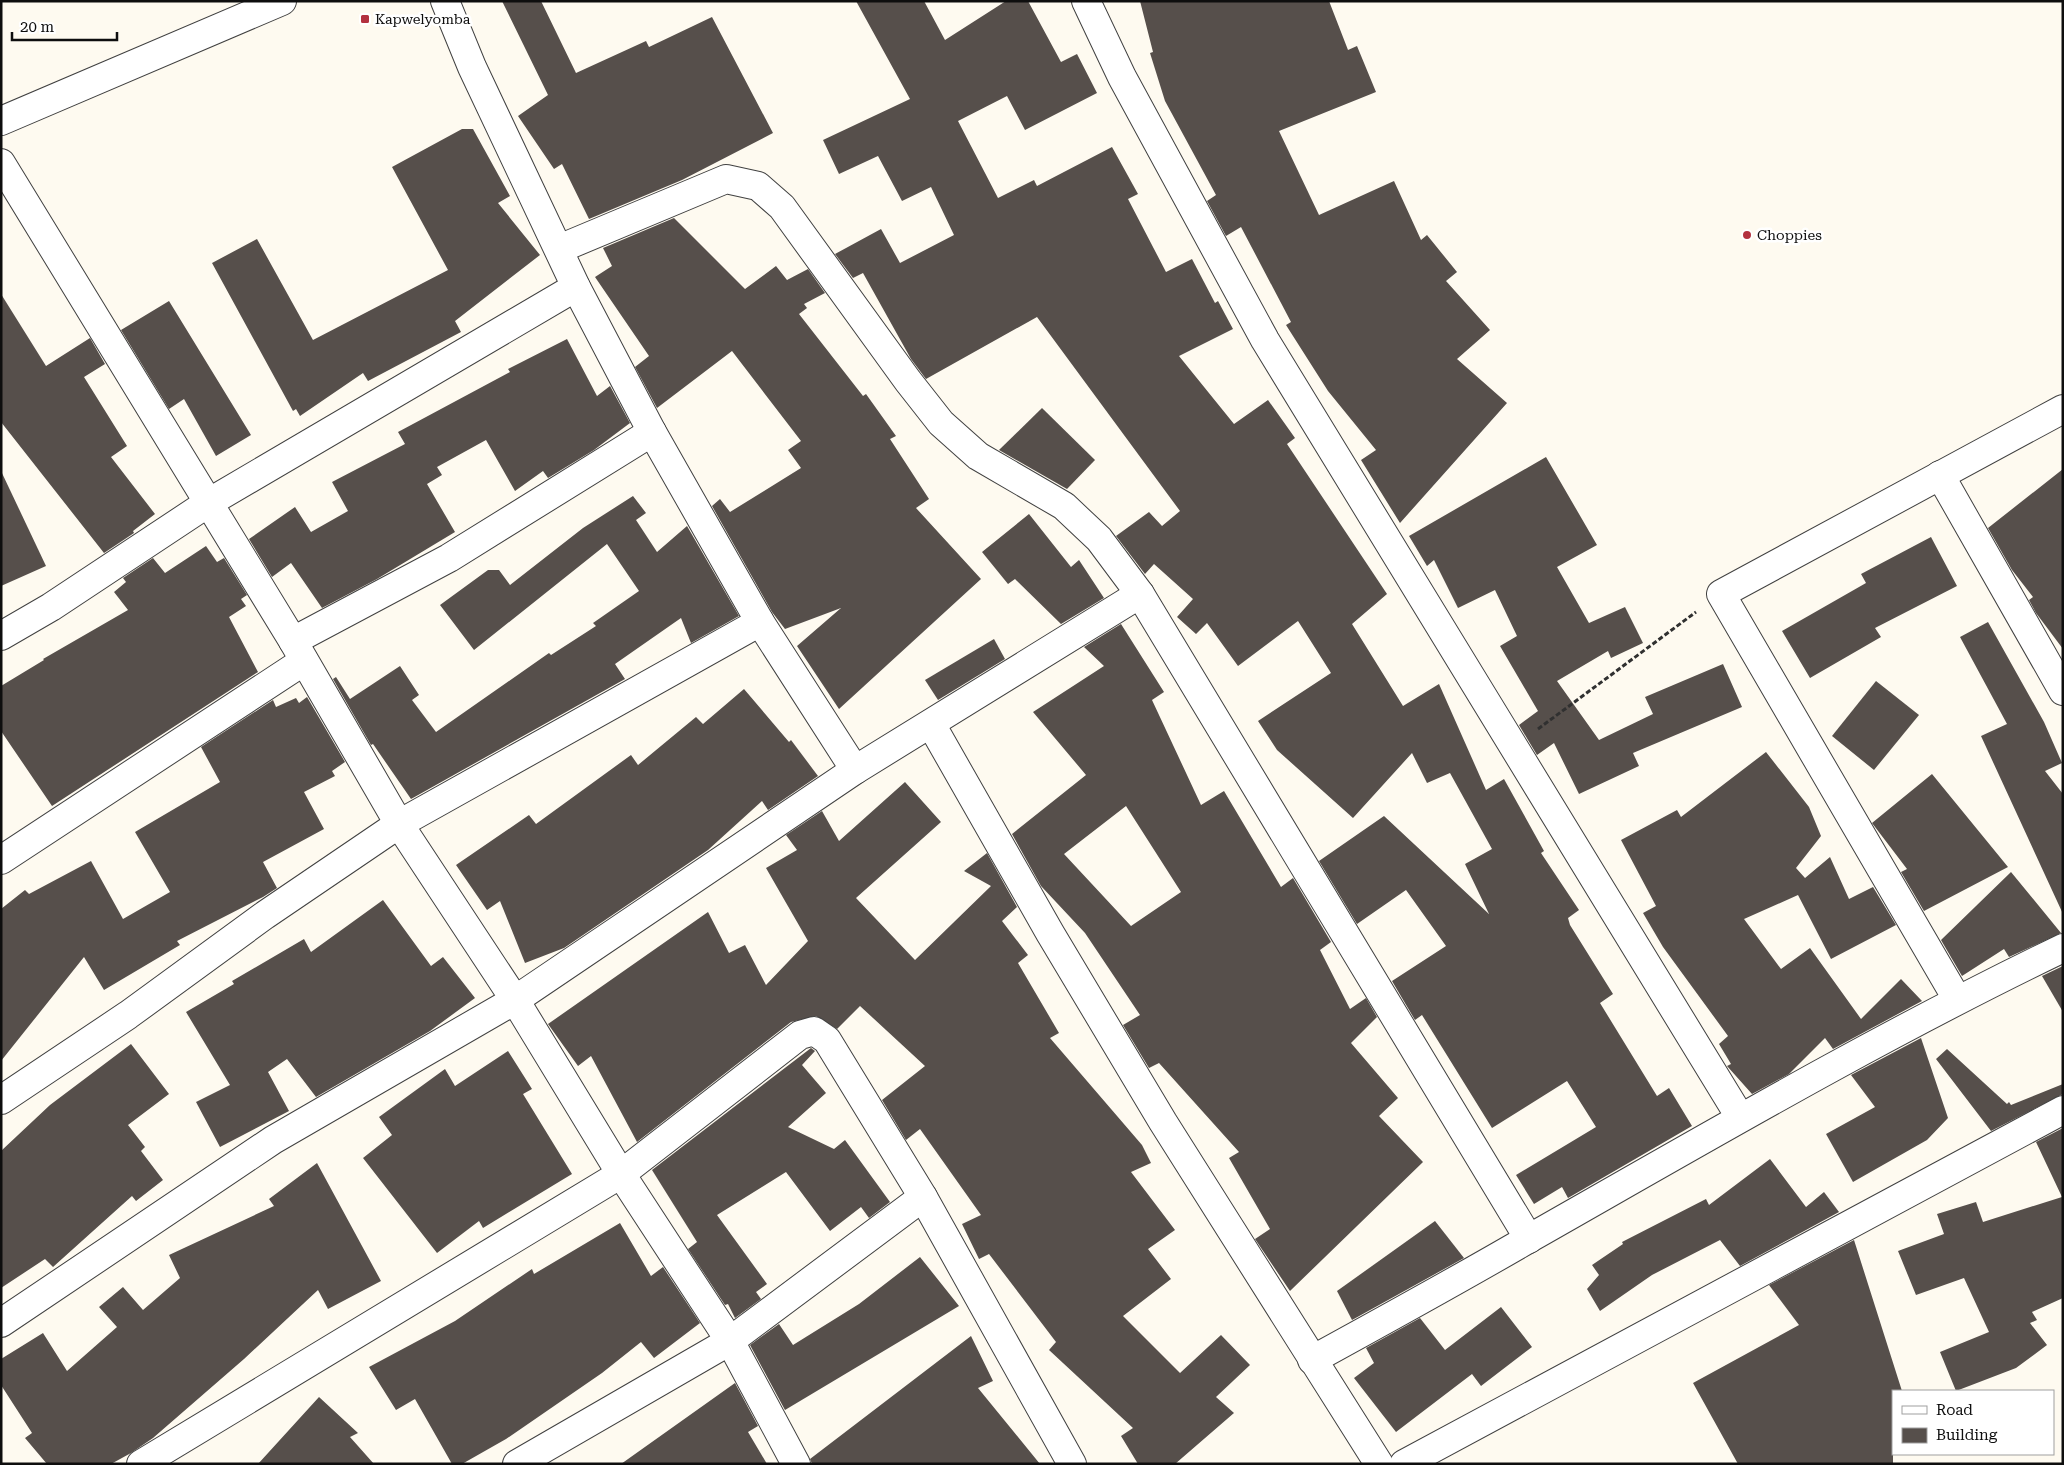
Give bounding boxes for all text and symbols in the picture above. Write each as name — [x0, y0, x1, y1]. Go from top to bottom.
scale bar — [12, 10, 118, 42]
place label: Kapwelyomba — [375, 11, 471, 27]
marker: Kapwelyomba — [359, 13, 371, 25]
text: 20 m — [20, 18, 55, 36]
place label: Choppies — [1757, 227, 1822, 243]
marker: Choppies — [1741, 229, 1753, 241]
legend — [1892, 1390, 2054, 1455]
text: Road — [1936, 1401, 1973, 1419]
text: Building — [1936, 1426, 1998, 1444]

